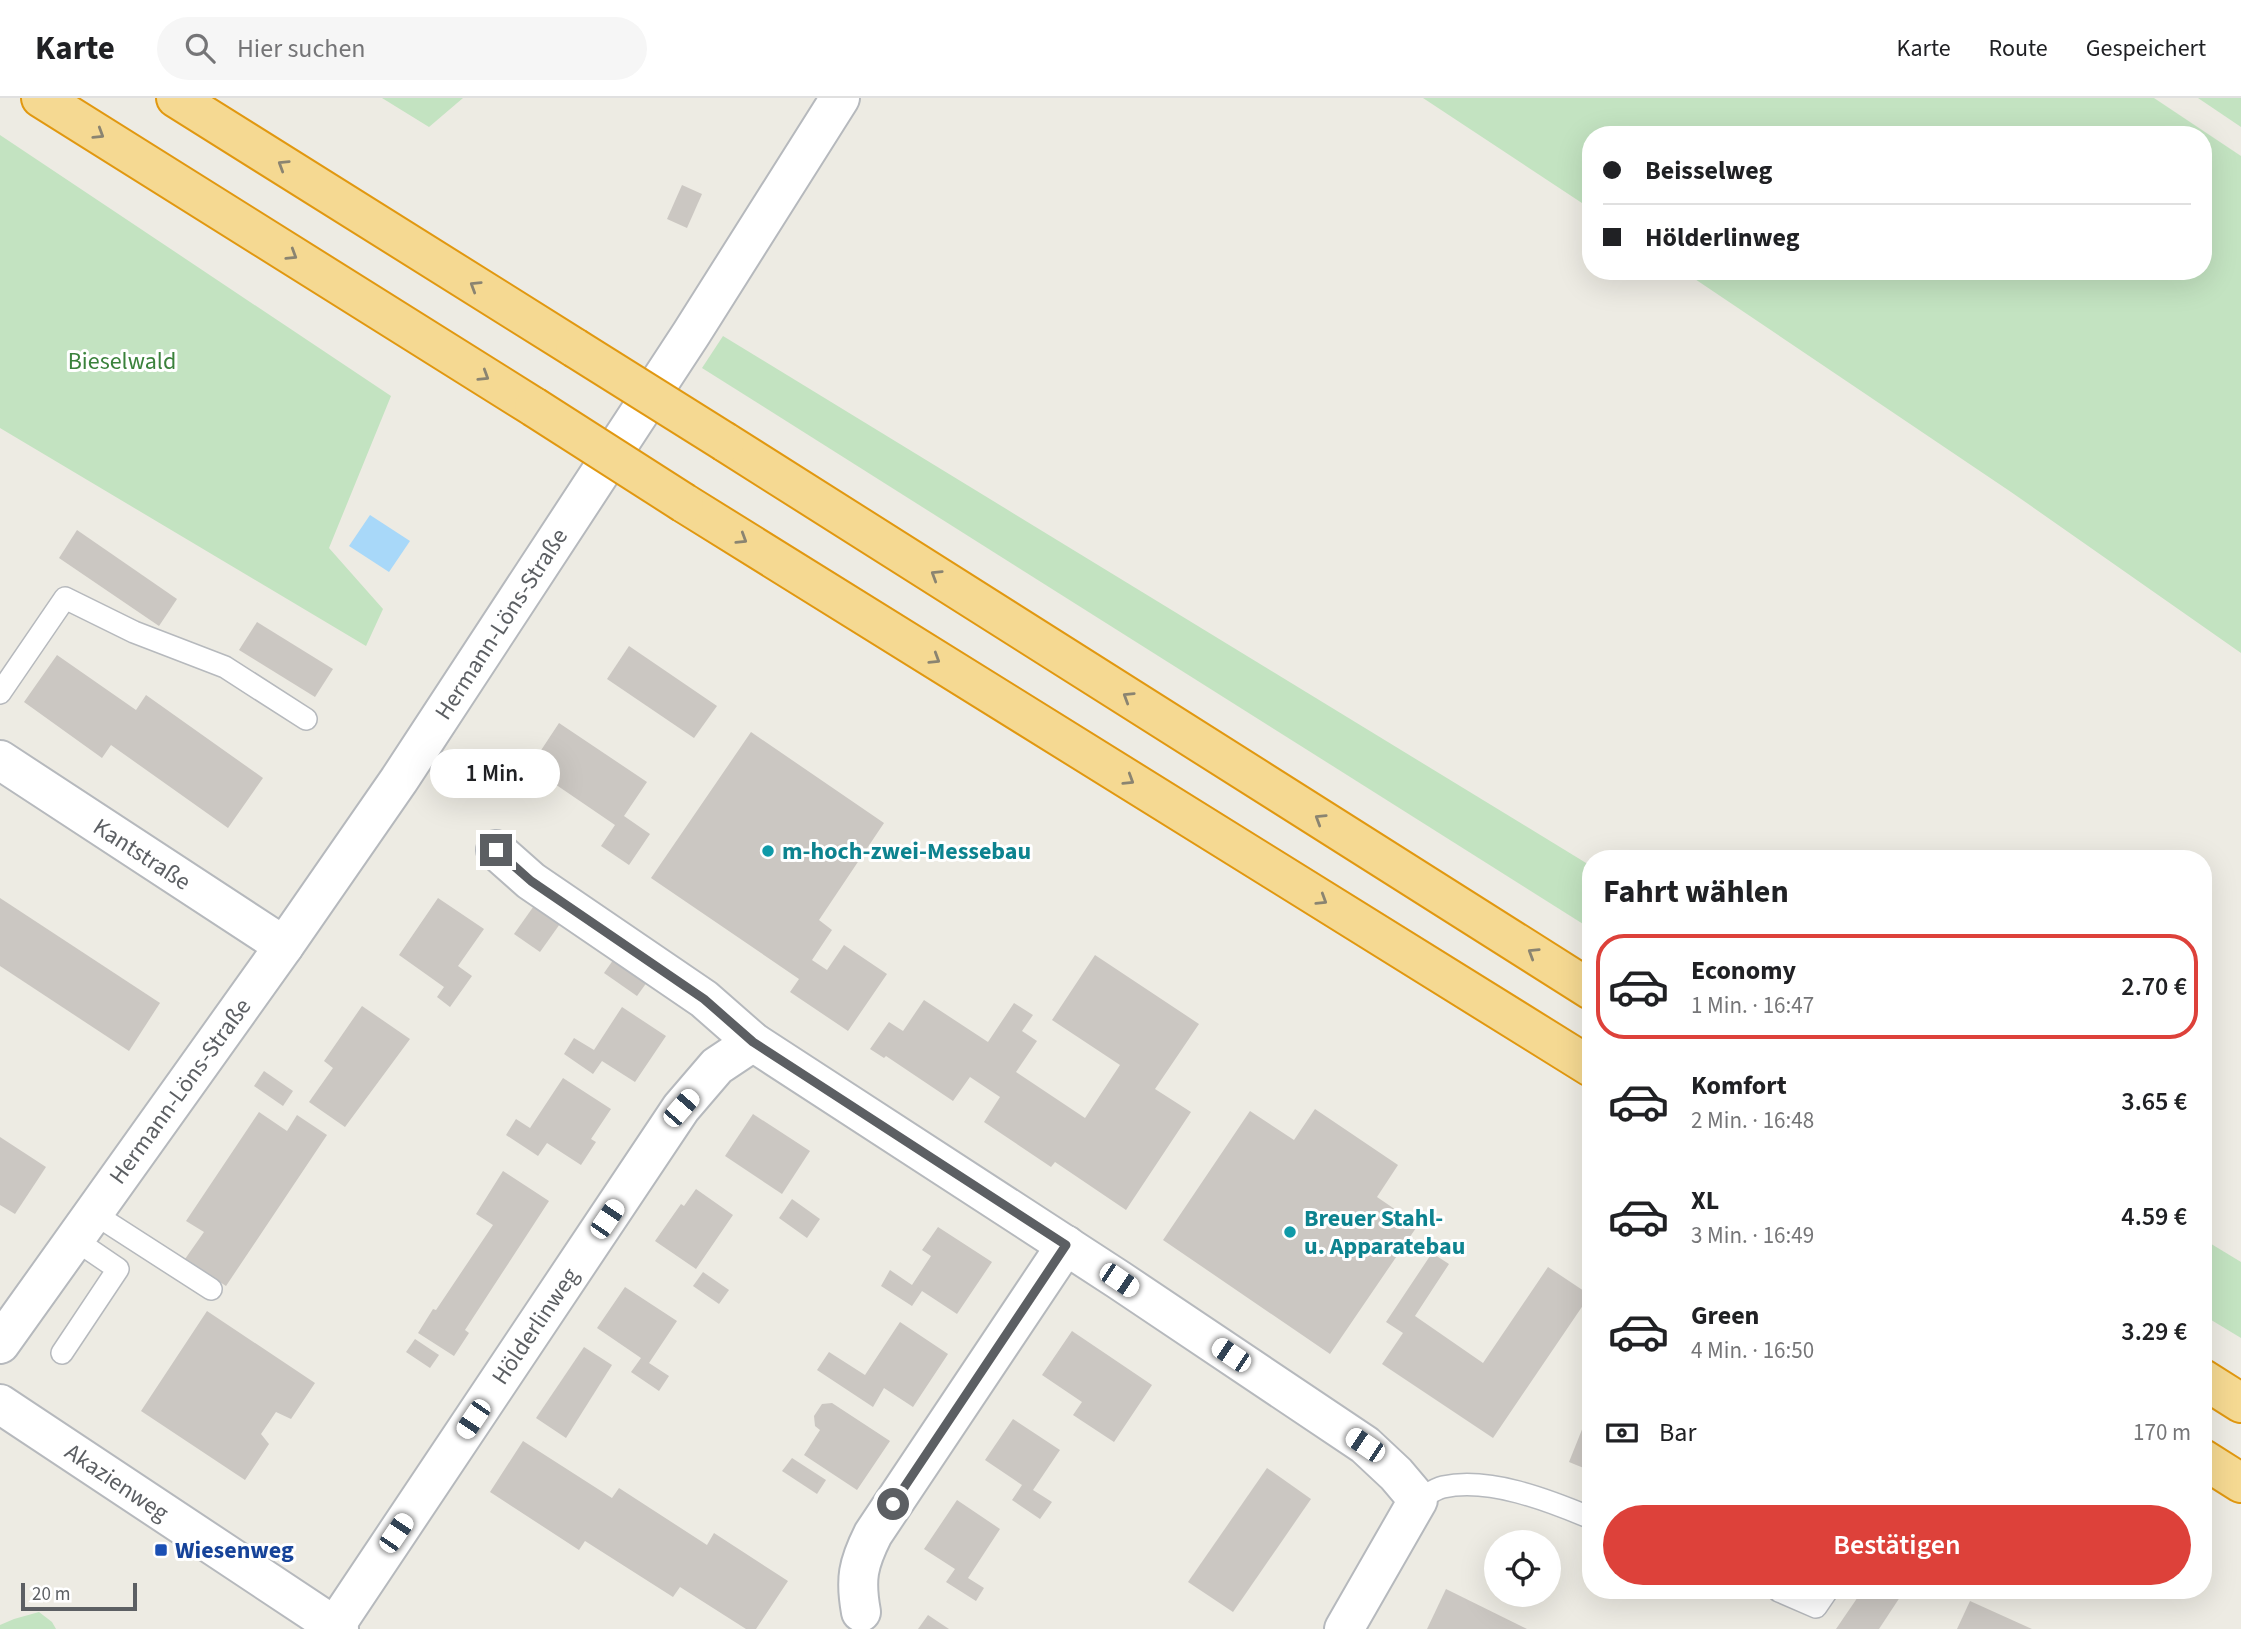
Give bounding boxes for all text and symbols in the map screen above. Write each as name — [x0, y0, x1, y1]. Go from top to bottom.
search box — [157, 17, 647, 80]
text: Karte — [35, 25, 115, 72]
icon: search — [181, 29, 219, 67]
text: Hier suchen — [237, 30, 366, 67]
text: Karte — [1897, 31, 1951, 66]
text: Route — [1989, 31, 2048, 66]
text: Gespeichert — [2086, 31, 2206, 66]
one-way arrow — [91, 126, 104, 139]
text: Beisselweg — [1645, 152, 1772, 189]
one-way arrow — [277, 161, 290, 174]
text: Hölderlinweg — [1645, 219, 1800, 256]
one-way arrow — [284, 247, 297, 260]
one-way arrow — [470, 281, 483, 294]
park label: Bieselwald — [68, 344, 176, 379]
one-way arrow — [477, 368, 490, 381]
street label: Hermann-Löns-Straße — [426, 521, 577, 727]
one-way arrow — [735, 531, 748, 544]
one-way arrow — [930, 571, 943, 584]
one-way arrow — [928, 651, 941, 664]
one-way arrow — [1123, 692, 1136, 705]
callout: 1 Min. — [431, 748, 561, 798]
text: 1 Min. — [466, 757, 524, 790]
one-way arrow — [1121, 771, 1134, 784]
street label: Kantstraße — [86, 810, 197, 899]
one-way arrow — [1315, 814, 1328, 827]
route end — [480, 834, 512, 866]
place label: m-hoch-zwei-Messebau — [782, 834, 1031, 869]
marker: m-hoch-zwei-Messebau — [760, 843, 776, 859]
text: Fahrt wählen — [1603, 869, 1789, 915]
one-way arrow — [1314, 891, 1327, 904]
one-way arrow — [1528, 949, 1541, 962]
text: Economy — [1691, 952, 1796, 989]
icon: car — [1607, 955, 1670, 1018]
text: 2.70 € — [2121, 968, 2187, 1005]
text: 1 Min. · 16:47 — [1691, 989, 1814, 1022]
street label: Hermann-Löns-Straße — [101, 991, 260, 1192]
text: Komfort — [1691, 1067, 1787, 1104]
icon: car — [1607, 1070, 1670, 1133]
text: 3.65 € — [2121, 1083, 2187, 1120]
car — [660, 1085, 703, 1131]
text: 2 Min. · 16:48 — [1691, 1104, 1814, 1137]
text: XL — [1691, 1182, 1719, 1219]
icon: car — [1607, 1185, 1670, 1248]
car — [587, 1196, 628, 1242]
text: 4.59 € — [2121, 1198, 2187, 1235]
place label: Breuer Stahl- u. Apparatebau — [1304, 1201, 1465, 1264]
text: 3 Min. · 16:49 — [1691, 1219, 1814, 1252]
marker: Breuer Stahl- u. Apparatebau — [1282, 1224, 1298, 1240]
car — [1096, 1260, 1143, 1300]
street label: Hölderlinweg — [483, 1261, 588, 1392]
text: Green — [1691, 1297, 1759, 1334]
icon: car — [1607, 1300, 1670, 1363]
text: 3.29 € — [2121, 1313, 2187, 1350]
text: 4 Min. · 16:50 — [1691, 1334, 1814, 1367]
car — [1208, 1335, 1255, 1375]
car — [453, 1396, 494, 1442]
icon: cash — [1603, 1414, 1641, 1452]
text: Bar — [1659, 1414, 1696, 1451]
text: 170 m — [2133, 1416, 2191, 1449]
car — [1342, 1425, 1389, 1465]
street label: Akazienweg — [58, 1435, 176, 1530]
route start — [877, 1488, 909, 1520]
button: Bestätigen — [1603, 1505, 2191, 1585]
car — [376, 1510, 417, 1556]
map controls — [1484, 1530, 1561, 1607]
button: locate — [1484, 1530, 1561, 1607]
place label: Wiesenweg — [175, 1533, 294, 1568]
marker: Wiesenweg — [153, 1542, 169, 1558]
scale bar — [21, 1580, 136, 1612]
text: 20 m — [32, 1581, 70, 1608]

